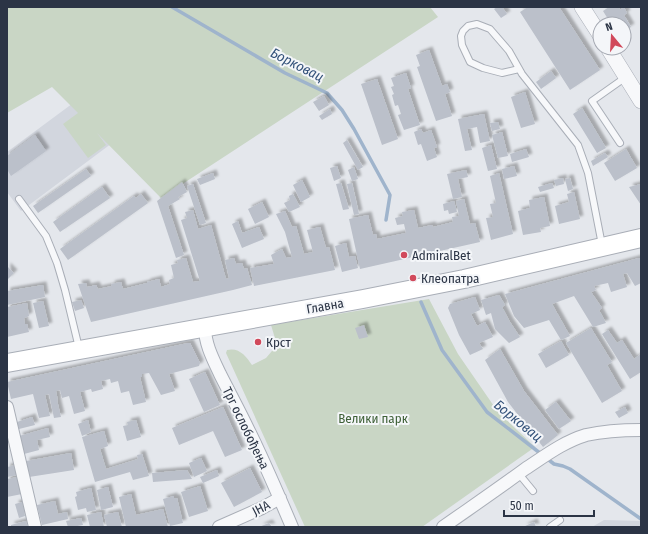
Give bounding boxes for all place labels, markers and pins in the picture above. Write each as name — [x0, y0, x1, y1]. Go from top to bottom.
place label: AdmiralBet — [412, 248, 471, 263]
marker: AdmiralBet — [399, 250, 409, 260]
place label: Клеопатра — [421, 271, 479, 286]
marker: Клеопатра — [408, 273, 418, 283]
place label: Крст — [266, 335, 291, 350]
marker: Крст — [253, 337, 263, 347]

